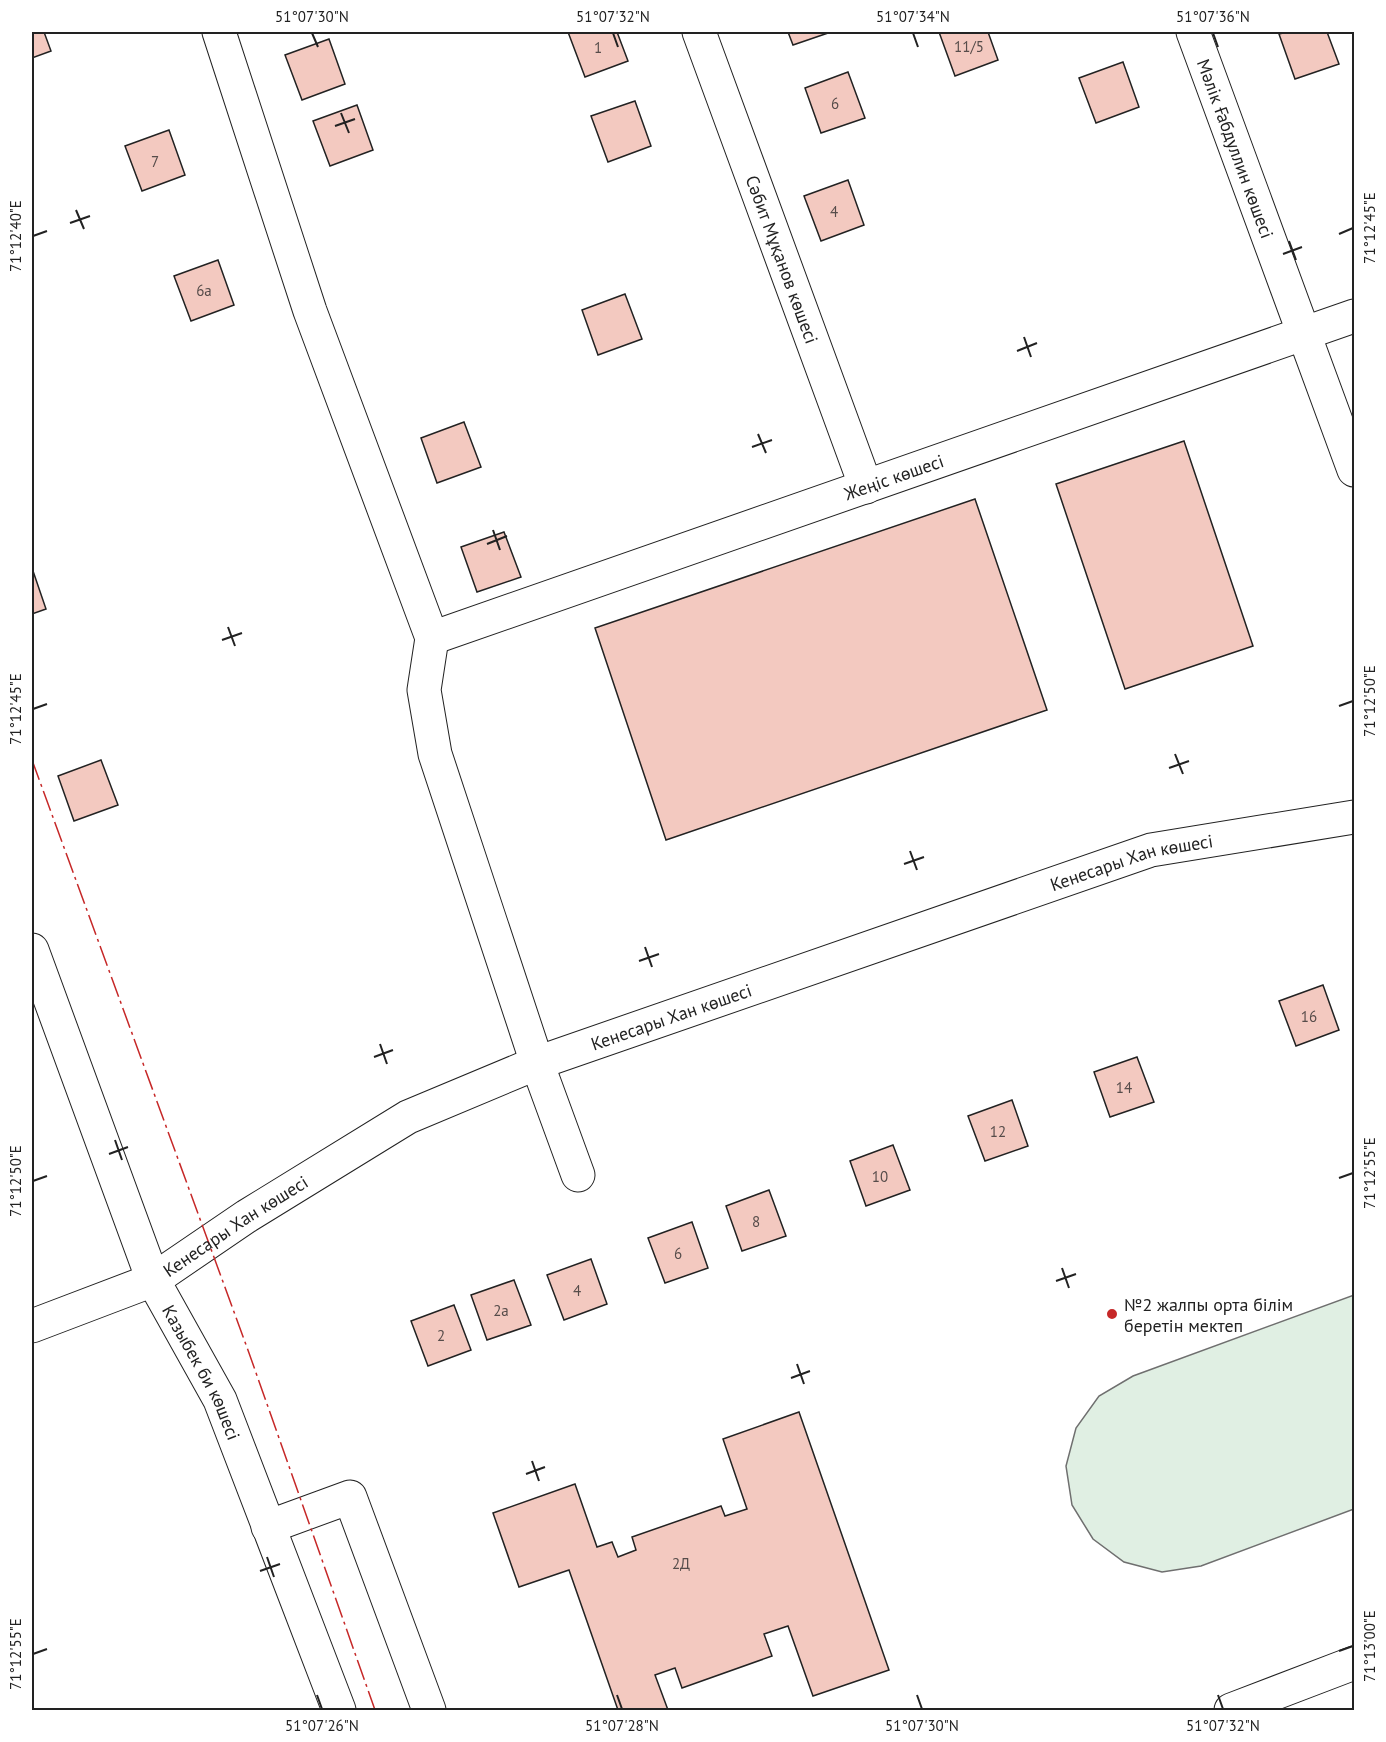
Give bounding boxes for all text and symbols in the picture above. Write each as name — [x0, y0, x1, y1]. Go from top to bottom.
text: 51°07'30"N — [275, 7, 349, 26]
text: 51°07'32"N — [576, 7, 650, 26]
text: 51°07'34"N — [876, 7, 950, 26]
text: 51°07'36"N — [1176, 7, 1250, 26]
house number: 11/5 — [954, 37, 984, 56]
house number: 1 — [594, 38, 602, 57]
street label: Мәлік Ғабдуллин көшесі — [1192, 56, 1279, 241]
house number: 6 — [831, 94, 839, 113]
house number: 7 — [151, 152, 159, 171]
street label: Сәбит Мұқанов көшесі — [741, 172, 824, 347]
text: 71°12'45"E — [1360, 192, 1379, 264]
text: 71°12'40"E — [6, 200, 25, 272]
house number: 4 — [830, 202, 838, 221]
house number: 6а — [196, 281, 212, 300]
street label: Жеңіс көшесі — [840, 449, 946, 505]
text: 71°12'50"E — [1360, 665, 1379, 737]
text: 71°12'45"E — [6, 673, 25, 745]
street label: Кенесары Хан көшесі — [1047, 829, 1214, 896]
street label: Кенесары Хан көшесі — [588, 978, 755, 1055]
house number: 16 — [1301, 1007, 1317, 1026]
house number: 14 — [1116, 1078, 1132, 1097]
house number: 12 — [990, 1122, 1006, 1141]
text: 71°12'55"E — [1360, 1137, 1379, 1209]
text: 71°12'50"E — [6, 1145, 25, 1217]
house number: 10 — [872, 1167, 888, 1186]
street label: Кенесары Хан көшесі — [158, 1170, 312, 1281]
house number: 8 — [752, 1212, 760, 1231]
house number: 6 — [674, 1244, 682, 1263]
house number: 4 — [573, 1281, 581, 1300]
place label: №2 жалпы орта білім беретін мектеп — [1124, 1293, 1293, 1337]
street label: Казыбек би көшесі — [157, 1300, 246, 1443]
house number: 2а — [493, 1301, 509, 1320]
marker: №2 жалпы орта білім беретін мектеп — [1105, 1307, 1119, 1321]
house number: 2 — [437, 1326, 445, 1345]
house number: 2Д — [672, 1554, 690, 1573]
text: 71°13'00"E — [1360, 1610, 1379, 1682]
text: 71°12'55"E — [6, 1618, 25, 1690]
text: 51°07'26"N — [285, 1716, 359, 1735]
text: 51°07'28"N — [585, 1716, 659, 1735]
text: 51°07'30"N — [885, 1716, 959, 1735]
text: 51°07'32"N — [1186, 1716, 1260, 1735]

